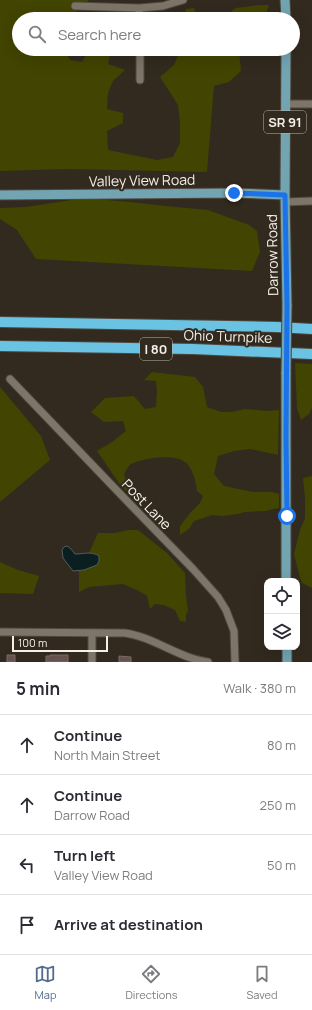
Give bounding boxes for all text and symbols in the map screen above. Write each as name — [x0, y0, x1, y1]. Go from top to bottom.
search box — [12, 12, 300, 56]
icon: search — [26, 23, 48, 45]
text: Search here — [58, 24, 141, 45]
road number: SR 91 — [264, 111, 306, 133]
street label: Valley View Road — [89, 170, 195, 190]
route end — [225, 184, 243, 202]
street label: Darrow Road — [262, 214, 282, 296]
street label: Ohio Turnpike — [183, 325, 273, 347]
road number: I 80 — [140, 338, 172, 360]
street label: Post Lane — [118, 474, 176, 534]
route start — [278, 507, 296, 525]
map controls — [264, 578, 300, 650]
button: locate — [264, 578, 300, 614]
button: layers — [264, 614, 300, 650]
scale bar — [12, 634, 108, 653]
text: 100 m — [18, 635, 47, 650]
text: 5 min — [16, 677, 60, 700]
text: Walk · 380 m — [223, 679, 296, 697]
text: Continue — [54, 725, 122, 746]
icon: ahead — [16, 734, 38, 756]
text: 80 m — [267, 736, 296, 754]
text: North Main Street — [54, 746, 161, 764]
text: Continue — [54, 785, 122, 806]
icon: ahead — [16, 794, 38, 816]
text: 250 m — [260, 796, 296, 814]
text: Darrow Road — [54, 806, 130, 824]
text: Turn left — [54, 845, 116, 866]
icon: left — [16, 854, 38, 876]
text: 50 m — [267, 856, 296, 874]
text: Valley View Road — [54, 866, 153, 884]
icon: arrive — [16, 914, 38, 936]
text: Arrive at destination — [54, 914, 203, 935]
tab: Map — [34, 963, 56, 1002]
tab: Directions — [125, 963, 178, 1002]
tab: Saved — [247, 963, 278, 1002]

